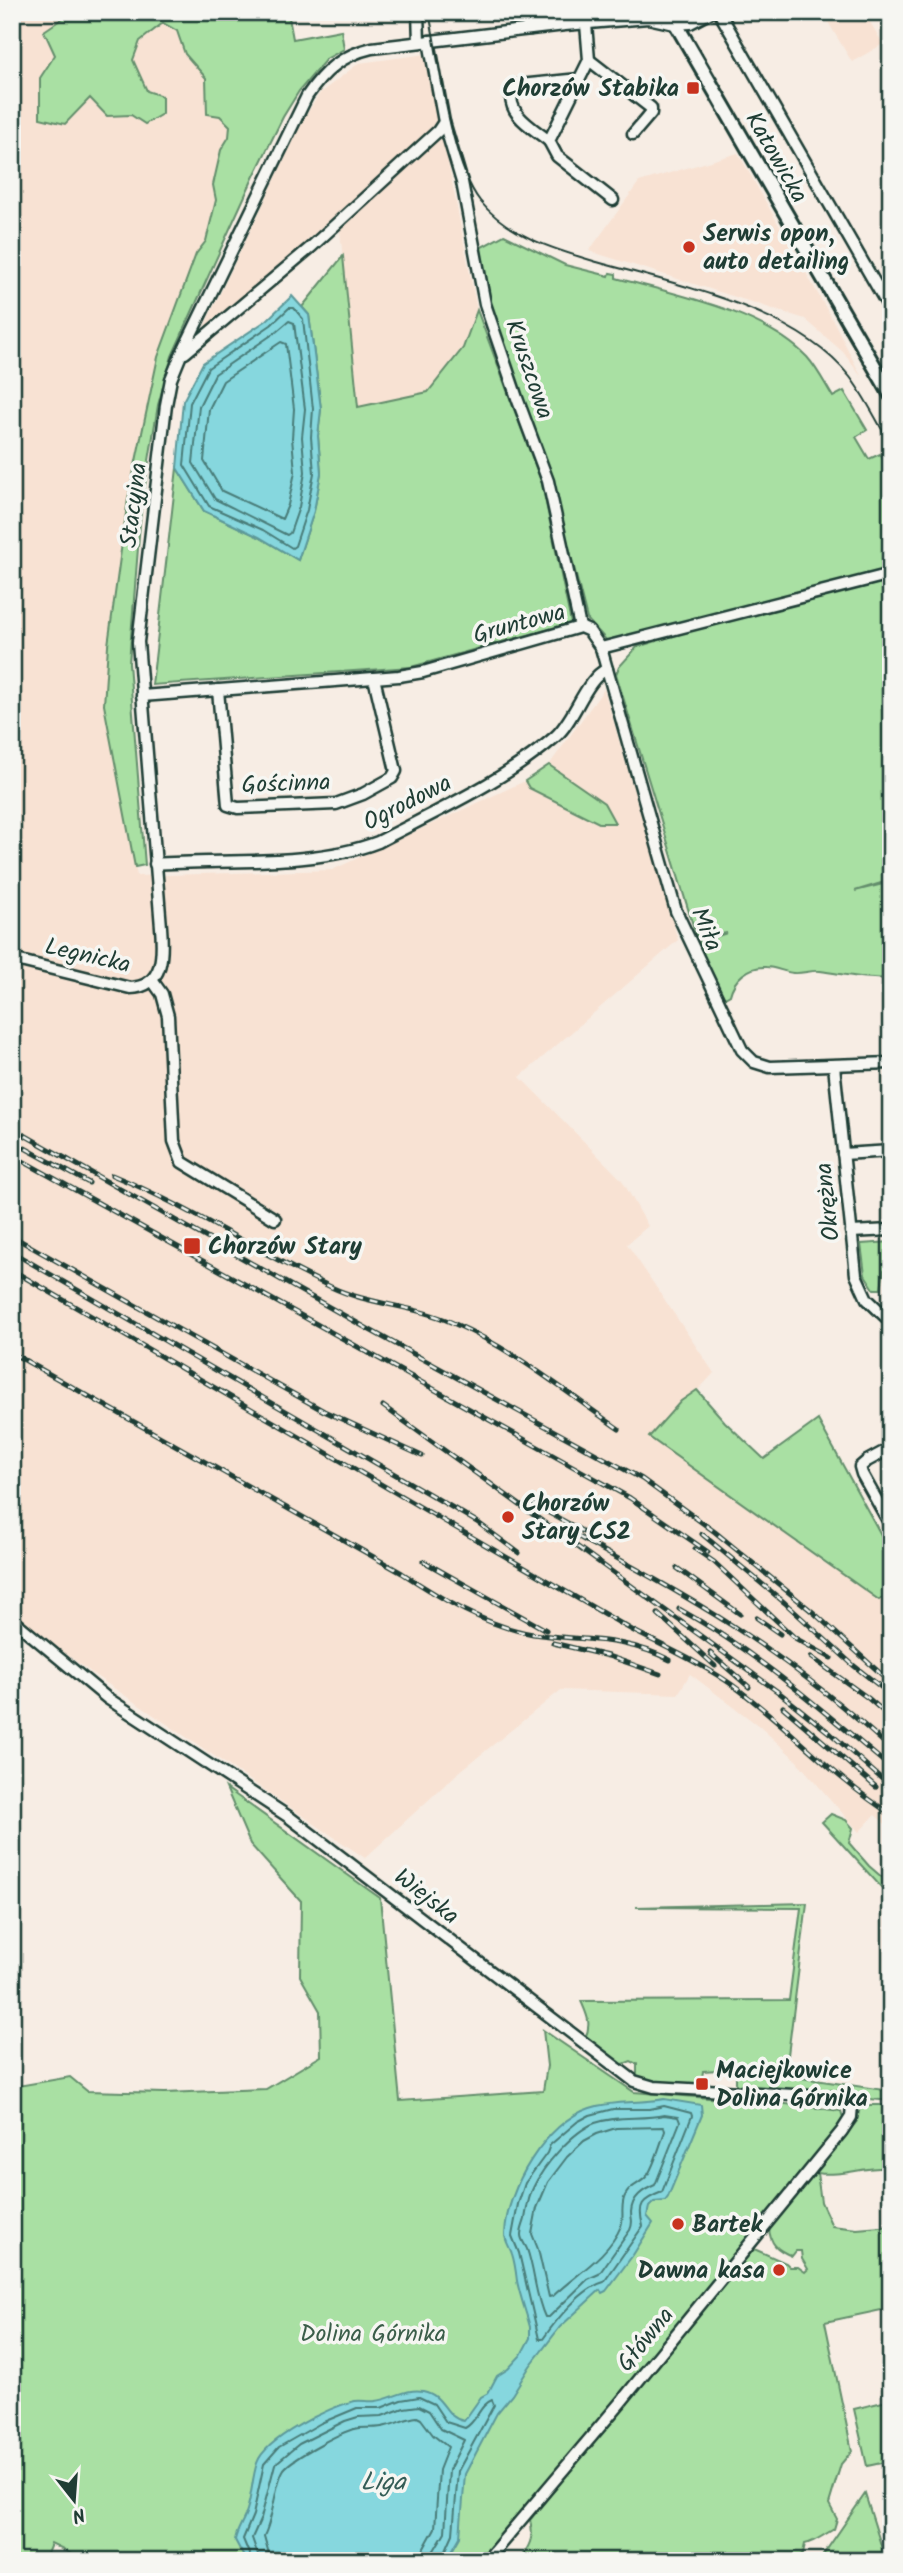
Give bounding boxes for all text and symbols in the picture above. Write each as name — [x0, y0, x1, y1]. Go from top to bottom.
place label: Chorzów Stabika — [502, 70, 679, 109]
marker: Chorzów Stabika — [685, 80, 701, 96]
street label: Katowicka — [734, 104, 818, 211]
place label: Serwis opon, auto detailing — [703, 215, 849, 282]
marker: Serwis opon, auto detailing — [681, 239, 697, 255]
street label: Kruszcowa — [493, 314, 564, 425]
street label: Stacyjna — [110, 460, 159, 550]
street label: Gruntowa — [469, 593, 570, 656]
street label: Gościnna — [241, 763, 331, 806]
street label: Ogrodowa — [356, 764, 459, 842]
street label: Miła — [679, 901, 732, 958]
street label: Legnicka — [41, 928, 134, 985]
street label: Okrężna — [805, 1161, 852, 1243]
place label: Chorzów Stary — [208, 1228, 363, 1267]
marker: Chorzów Stary — [182, 1236, 202, 1256]
place label: Chorzów Stary CS2 — [522, 1485, 631, 1552]
marker: Chorzów Stary CS2 — [500, 1509, 516, 1525]
street label: Wiejska — [385, 1859, 467, 1935]
place label: Maciejkowice Dolina Górnika — [716, 2052, 868, 2119]
marker: Maciejkowice Dolina Górnika — [694, 2076, 710, 2092]
place label: Bartek — [692, 2206, 763, 2245]
marker: Bartek — [670, 2216, 686, 2232]
place label: Dawna kasa — [637, 2252, 765, 2291]
marker: Dawna kasa — [771, 2262, 787, 2278]
street label: Główna — [608, 2299, 685, 2381]
park label: Dolina Górnika — [300, 2315, 446, 2354]
water label: Liga — [361, 2462, 407, 2504]
north arrow — [38, 2464, 108, 2534]
text: N — [68, 2498, 89, 2530]

